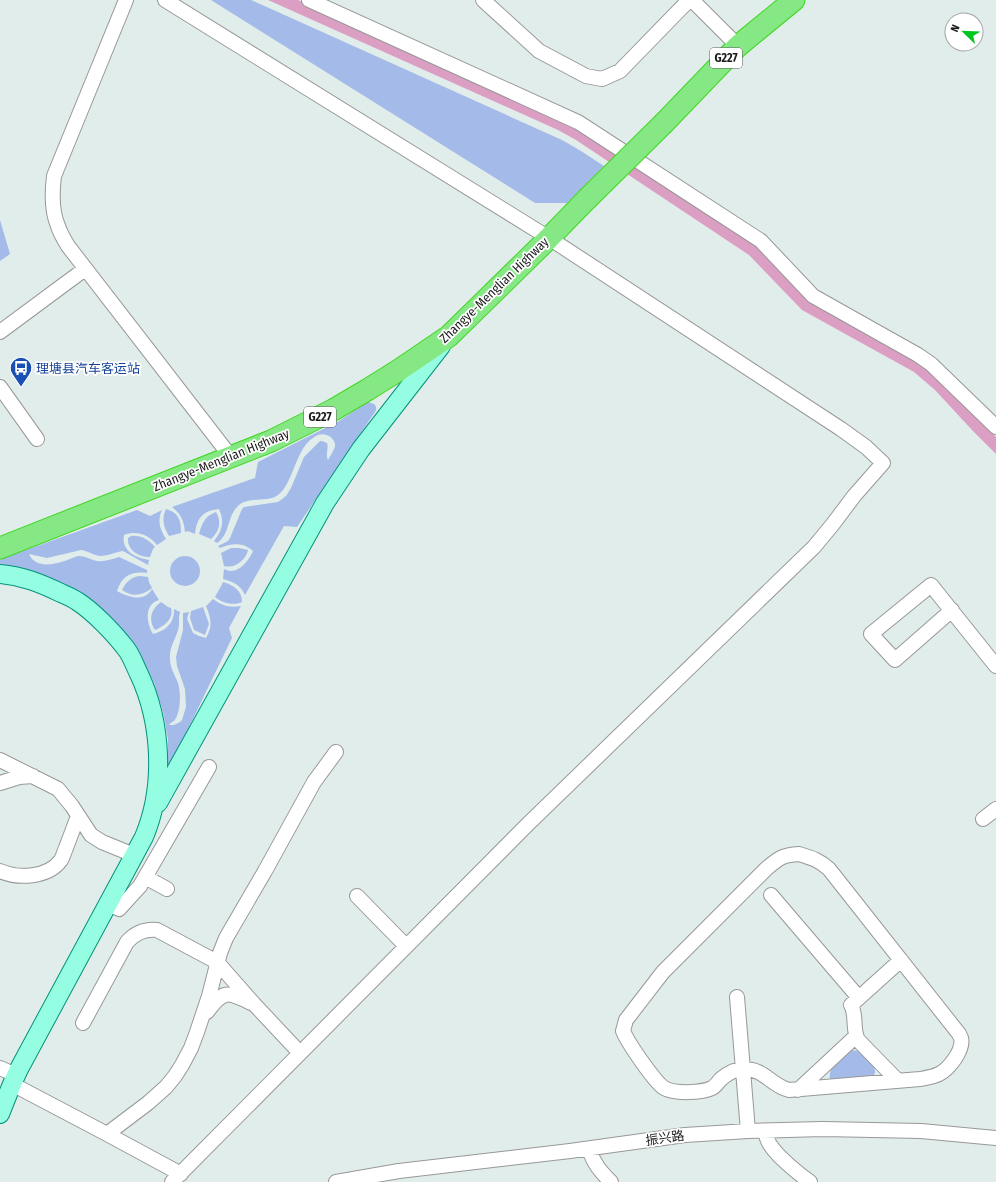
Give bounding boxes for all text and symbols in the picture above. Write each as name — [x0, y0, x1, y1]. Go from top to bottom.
north arrow — [944, 12, 984, 52]
text: N — [948, 23, 963, 34]
road number: G227 — [710, 48, 742, 68]
street label: Zhangye-Menglian Highway — [437, 234, 552, 346]
bus stop icon: 理塘县汽车客运站 — [8, 355, 34, 388]
place label: 理塘县汽车客运站 — [36, 361, 140, 376]
road number: G227 — [304, 407, 336, 427]
street label: Zhangye-Menglian Highway — [151, 426, 291, 494]
street label: 振兴路 — [645, 1128, 685, 1148]

